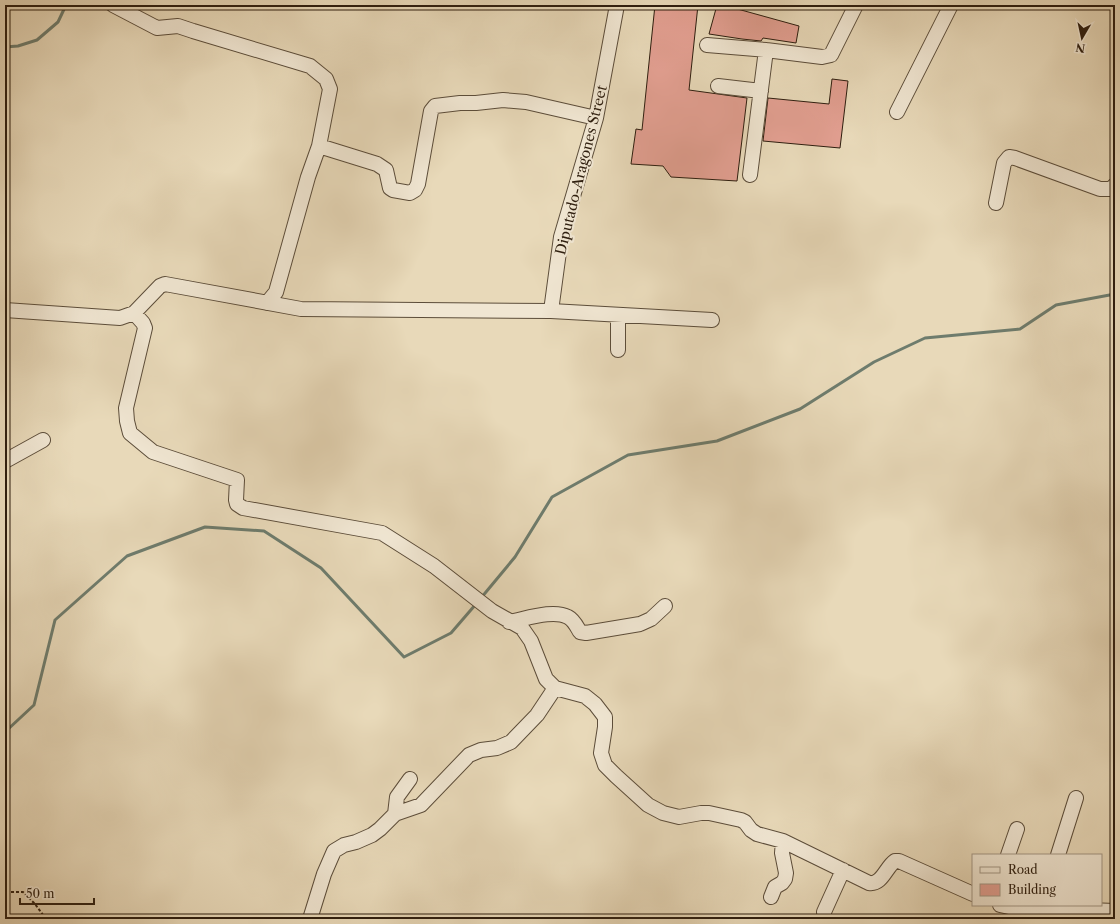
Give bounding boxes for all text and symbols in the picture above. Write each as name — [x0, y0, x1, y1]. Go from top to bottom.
north arrow — [1062, 18, 1102, 58]
text: N — [1074, 40, 1086, 56]
street label: Diputado-Aragones Street — [551, 83, 611, 257]
legend — [972, 854, 1102, 906]
text: Road — [1008, 862, 1038, 877]
scale bar — [20, 880, 94, 906]
text: Building — [1008, 882, 1056, 897]
text: 50 m — [26, 886, 55, 901]

